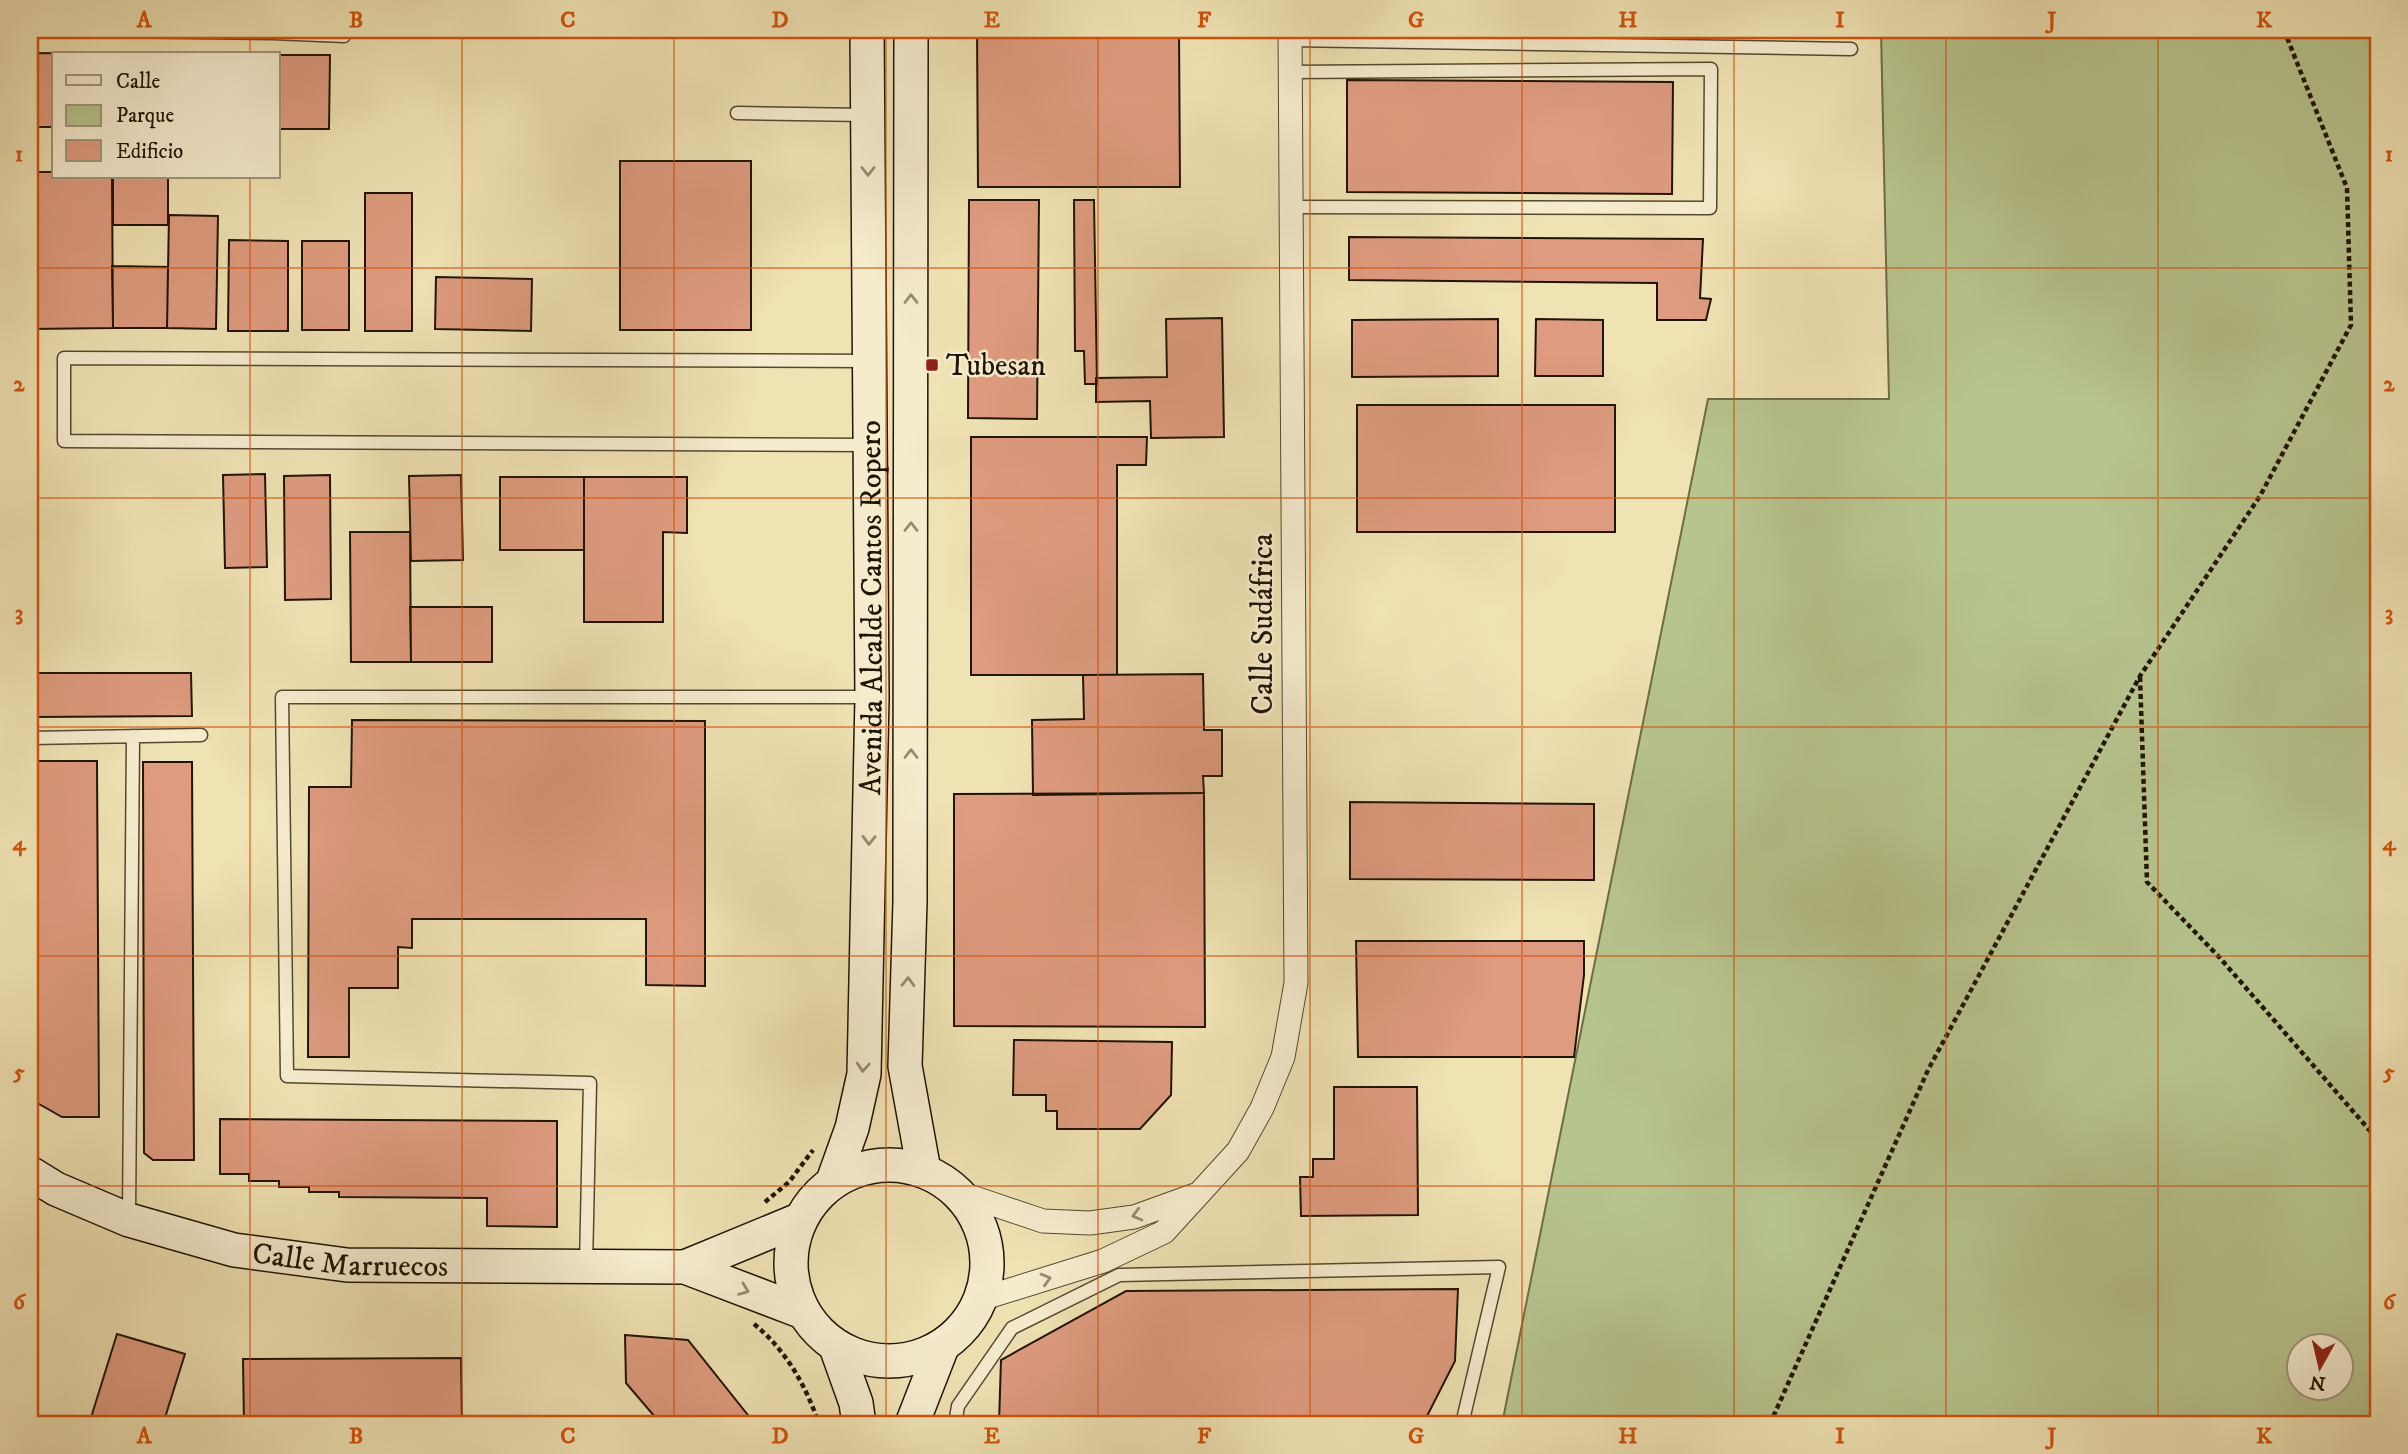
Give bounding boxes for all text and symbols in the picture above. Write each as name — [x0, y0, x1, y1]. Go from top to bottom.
text: A — [136, 6, 153, 35]
text: B — [349, 6, 363, 35]
text: C — [560, 6, 576, 35]
text: D — [771, 6, 789, 35]
text: E — [984, 6, 1000, 35]
text: F — [1197, 6, 1212, 35]
text: G — [1408, 6, 1424, 35]
text: H — [1618, 6, 1638, 35]
text: I — [1835, 6, 1845, 35]
text: J — [2044, 6, 2057, 35]
text: K — [2256, 6, 2273, 35]
legend — [52, 52, 280, 178]
text: Calle — [116, 69, 160, 95]
text: Parque — [116, 103, 174, 129]
text: Edificio — [116, 139, 183, 165]
text: 1 — [15, 140, 23, 169]
text: 1 — [2385, 140, 2393, 169]
one-way arrow — [860, 167, 876, 177]
one-way arrow — [903, 293, 919, 304]
place label: Tubesan — [946, 348, 1046, 385]
marker: Tubesan — [924, 357, 940, 373]
text: 2 — [13, 370, 25, 399]
text: 2 — [2383, 370, 2395, 399]
street label: Avenida Alcalde Cantos Ropero — [853, 420, 892, 796]
one-way arrow — [903, 521, 919, 531]
street label: Calle Sudáfrica — [1245, 533, 1282, 715]
text: 3 — [15, 599, 23, 628]
text: 3 — [2385, 599, 2393, 628]
one-way arrow — [903, 748, 919, 759]
text: 4 — [12, 829, 27, 858]
text: 4 — [2382, 829, 2397, 858]
one-way arrow — [861, 835, 876, 846]
one-way arrow — [900, 976, 916, 986]
text: 5 — [12, 1058, 25, 1087]
text: 5 — [2382, 1058, 2395, 1087]
one-way arrow — [856, 1062, 871, 1073]
one-way arrow — [1131, 1207, 1143, 1221]
street label: Calle Marruecos — [250, 1236, 448, 1286]
one-way arrow — [1040, 1272, 1052, 1287]
one-way arrow — [737, 1281, 749, 1295]
text: 6 — [13, 1288, 27, 1317]
text: 6 — [2383, 1288, 2397, 1317]
north arrow — [2286, 1332, 2356, 1402]
text: N — [2308, 1370, 2327, 1395]
text: A — [136, 1422, 153, 1451]
text: B — [349, 1422, 363, 1451]
text: C — [560, 1422, 576, 1451]
text: D — [771, 1422, 789, 1451]
text: E — [984, 1422, 1000, 1451]
text: F — [1197, 1422, 1212, 1451]
text: G — [1408, 1422, 1424, 1451]
text: H — [1618, 1422, 1638, 1451]
text: I — [1835, 1422, 1845, 1451]
text: J — [2044, 1422, 2057, 1451]
text: K — [2256, 1422, 2273, 1451]

